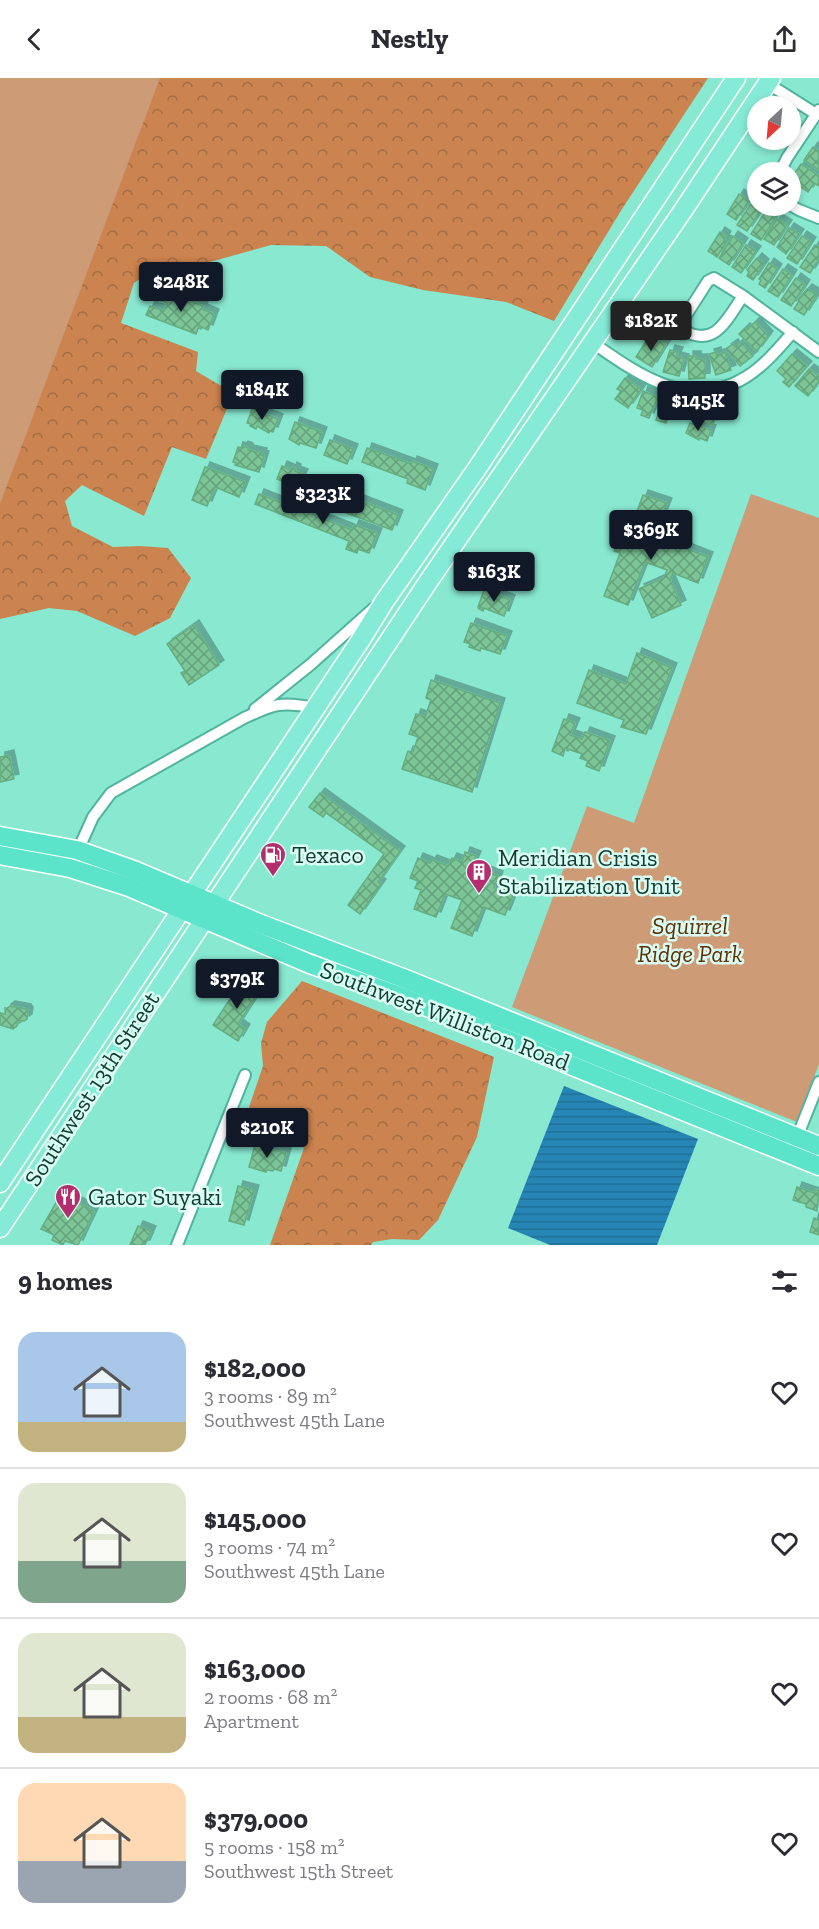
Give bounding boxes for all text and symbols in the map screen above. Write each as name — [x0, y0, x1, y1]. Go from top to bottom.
icon: back — [18, 23, 51, 56]
text: Nestly — [371, 23, 448, 55]
icon: share — [768, 23, 801, 56]
north arrow — [747, 96, 801, 150]
map controls — [747, 96, 801, 216]
button: layers — [747, 162, 801, 216]
pin: $248K — [139, 262, 223, 313]
text: $248K — [153, 269, 209, 293]
pin: $182K — [609, 301, 693, 352]
text: $182K — [625, 308, 677, 332]
pin: $184K — [220, 370, 304, 421]
text: $184K — [235, 377, 289, 401]
pin: $145K — [656, 381, 740, 432]
text: $145K — [671, 388, 725, 412]
pin: $323K — [281, 474, 365, 525]
text: $323K — [295, 481, 351, 505]
pin: $369K — [609, 510, 693, 561]
text: $369K — [623, 517, 679, 541]
pin: $163K — [452, 552, 536, 603]
text: $163K — [468, 559, 520, 583]
fuel station icon: Texaco — [258, 840, 288, 878]
place label: Texaco — [292, 840, 364, 869]
place label: Meridian Crisis Stabilization Unit — [498, 843, 680, 900]
building icon: Meridian Crisis Stabilization Unit — [464, 857, 494, 895]
park label: Squirrel Ridge Park — [638, 911, 743, 968]
street label: Southwest Williston Road — [316, 955, 574, 1076]
pin: $379K — [195, 959, 279, 1010]
text: $379K — [210, 966, 264, 990]
street label: Southwest 13th Street — [18, 986, 165, 1192]
pin: $210K — [225, 1108, 309, 1159]
text: $210K — [240, 1115, 294, 1139]
restaurant icon: Gator Suyaki — [53, 1182, 83, 1220]
place label: Gator Suyaki — [88, 1182, 222, 1211]
text: 9 homes — [18, 1265, 113, 1297]
icon: filters — [768, 1265, 801, 1298]
text: $182,000 — [204, 1352, 306, 1384]
icon: home — [66, 1356, 138, 1428]
icon: heart — [768, 1376, 801, 1409]
text: 3 rooms · 89 m² — [204, 1384, 337, 1408]
text: Southwest 45th Lane — [204, 1408, 385, 1432]
text: $145,000 — [204, 1503, 306, 1535]
icon: home — [66, 1507, 138, 1579]
icon: heart — [768, 1527, 801, 1560]
text: 3 rooms · 74 m² — [204, 1535, 335, 1559]
text: Southwest 45th Lane — [204, 1559, 385, 1583]
text: $163,000 — [204, 1653, 306, 1685]
icon: home — [66, 1657, 138, 1729]
icon: heart — [768, 1677, 801, 1710]
text: 2 rooms · 68 m² — [204, 1685, 337, 1709]
text: Apartment — [204, 1709, 299, 1733]
text: $379,000 — [204, 1803, 308, 1835]
icon: home — [66, 1807, 138, 1879]
icon: heart — [768, 1827, 801, 1860]
text: 5 rooms · 158 m² — [204, 1835, 345, 1859]
text: Southwest 15th Street — [204, 1859, 393, 1883]

